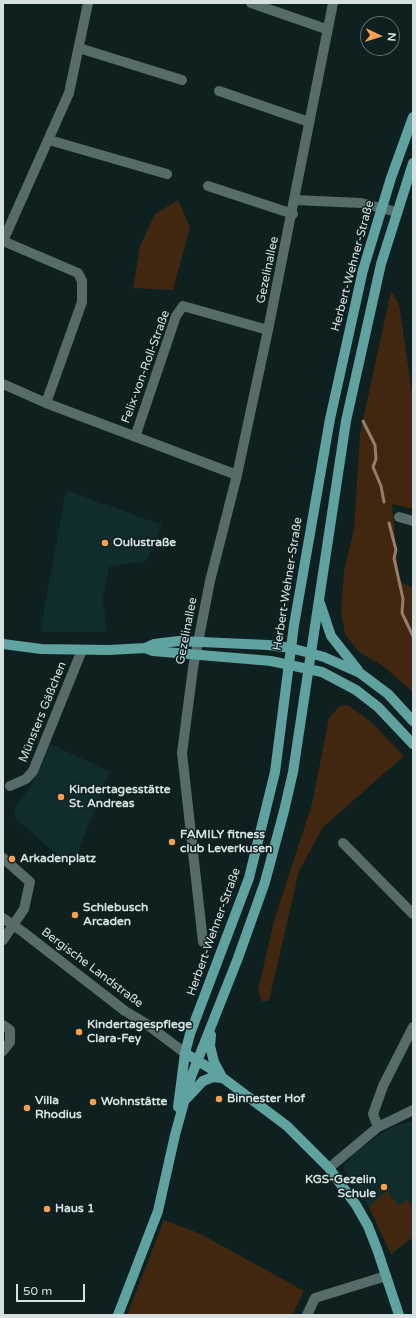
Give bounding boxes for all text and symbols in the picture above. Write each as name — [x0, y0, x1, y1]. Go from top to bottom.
north arrow — [360, 16, 400, 56]
text: N — [385, 32, 398, 42]
street label: Herbert-Wehner-Straße — [329, 199, 377, 333]
street label: Gezelinallee — [254, 235, 282, 305]
street label: Felix-von-Roll-Straße — [119, 308, 173, 426]
street label: Herbert-Wehner-Straße — [270, 516, 306, 652]
place label: Oulustraße — [113, 536, 176, 550]
marker: Oulustraße — [100, 538, 110, 548]
street label: Gezelinallee — [173, 596, 201, 666]
street label: Münsters Gäßchen — [16, 659, 70, 765]
place label: Kindertagesstätte St. Andreas — [69, 783, 171, 811]
marker: Kindertagesstätte St. Andreas — [56, 792, 66, 802]
place label: FAMILY fitness club Leverkusen — [180, 828, 272, 856]
marker: FAMILY fitness club Leverkusen — [167, 837, 177, 847]
place label: Arkadenplatz — [20, 852, 96, 866]
marker: Arkadenplatz — [7, 854, 17, 864]
street label: Herbert-Wehner-Straße — [184, 866, 244, 998]
place label: Schlebusch Arcaden — [83, 901, 148, 929]
marker: Schlebusch Arcaden — [70, 910, 80, 920]
street label: Bergische Landstraße — [38, 925, 146, 1011]
place label: Kindertagespflege Clara-Fey — [87, 1018, 192, 1046]
marker: Kindertagespflege Clara-Fey — [74, 1027, 84, 1037]
place label: Binnester Hof — [227, 1092, 305, 1106]
place label: Villa Rhodius — [35, 1094, 82, 1122]
marker: Binnester Hof — [214, 1094, 224, 1104]
place label: Wohnstätte — [101, 1095, 167, 1109]
marker: Wohnstätte — [88, 1097, 98, 1107]
marker: Villa Rhodius — [22, 1103, 32, 1113]
place label: KGS-Gezelin Schule — [305, 1173, 376, 1201]
marker: KGS-Gezelin Schule — [379, 1182, 389, 1192]
place label: Haus 1 — [55, 1202, 94, 1216]
marker: Haus 1 — [42, 1204, 52, 1214]
scale bar — [18, 1276, 87, 1302]
text: 50 m — [23, 1284, 52, 1298]

